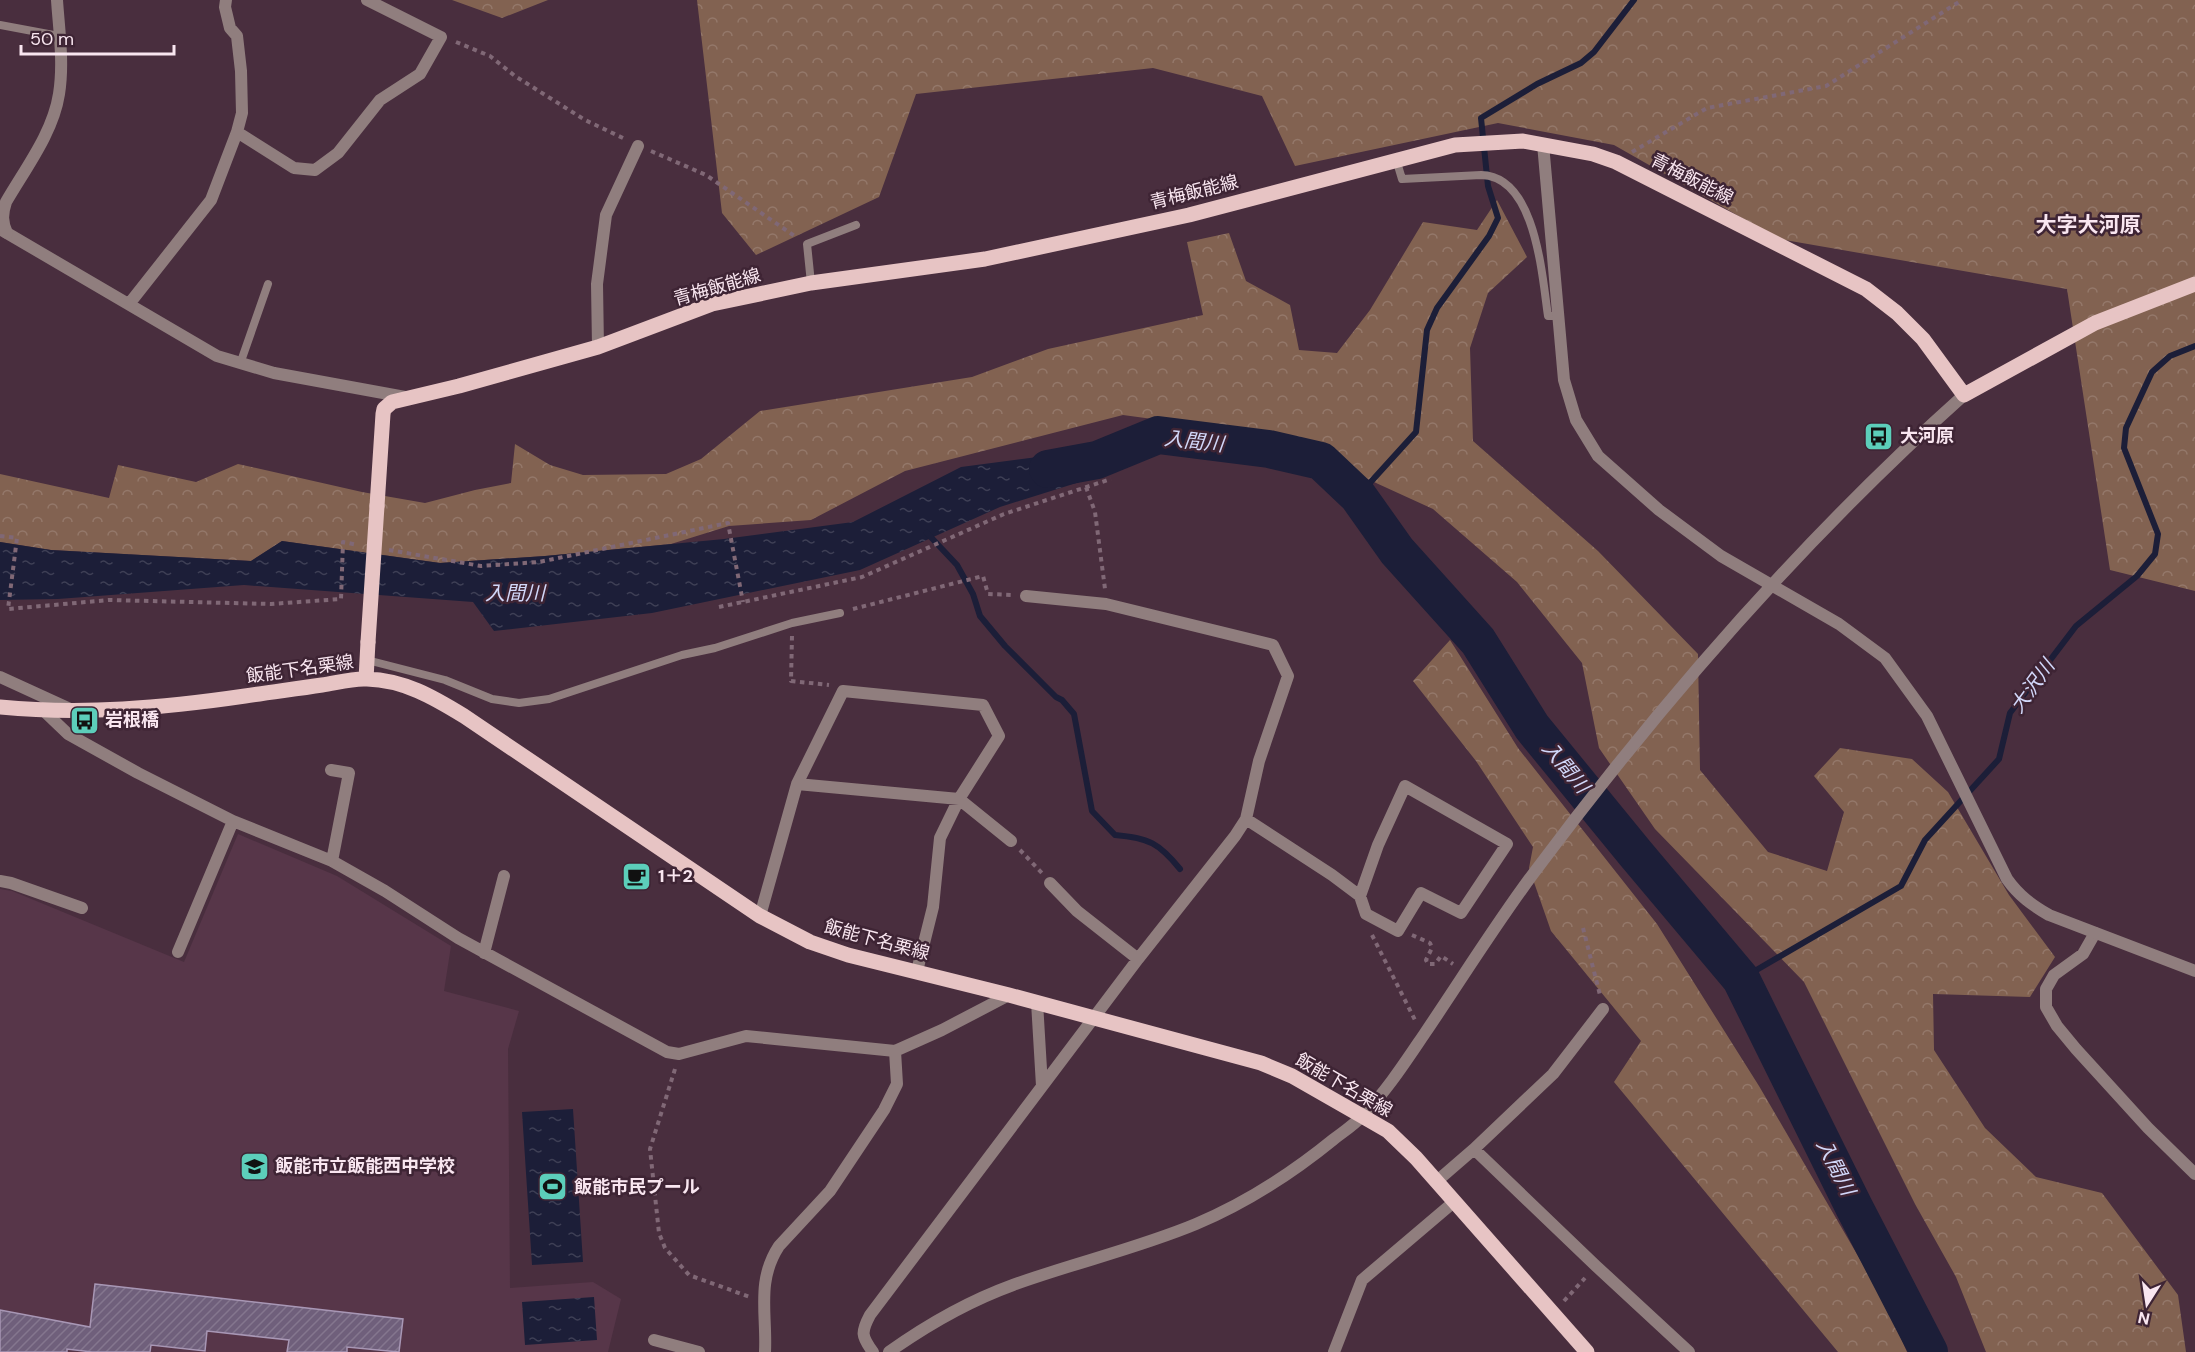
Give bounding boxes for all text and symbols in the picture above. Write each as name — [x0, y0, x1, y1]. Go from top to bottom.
scale bar — [21, 18, 174, 56]
text: 50 m — [30, 27, 74, 51]
street label: 青梅飯能線 — [1646, 148, 1738, 210]
street label: 青梅飯能線 — [1147, 169, 1241, 215]
district label: 大字大河原 — [2036, 211, 2141, 239]
street label: 青梅飯能線 — [670, 263, 764, 311]
bus stop icon: 大河原 — [1863, 420, 1895, 452]
place label: 大河原 — [1900, 424, 1954, 448]
water label: 入間川 — [1163, 425, 1227, 457]
water label: 入間川 — [485, 580, 547, 606]
street label: 飯能下名栗線 — [245, 650, 355, 688]
water label: 大沢川 — [2004, 652, 2061, 718]
bus stop icon: 岩根橋 — [68, 704, 100, 736]
place label: 岩根橋 — [105, 708, 159, 732]
water label: 入間川 — [1537, 736, 1597, 800]
cafe icon: 1＋2 — [621, 860, 653, 892]
place label: 1＋2 — [658, 864, 693, 888]
street label: 飯能下名栗線 — [822, 914, 932, 966]
street label: 飯能下名栗線 — [1291, 1048, 1397, 1122]
water label: 入間川 — [1811, 1134, 1862, 1201]
school or university icon: 飯能市立飯能西中学校 — [238, 1150, 270, 1182]
place label: 飯能市立飯能西中学校 — [275, 1154, 455, 1178]
sports icon: 飯能市民プール — [537, 1171, 569, 1203]
place label: 飯能市民プール — [574, 1175, 700, 1199]
north arrow — [2117, 1274, 2177, 1334]
text: N — [2136, 1307, 2152, 1330]

